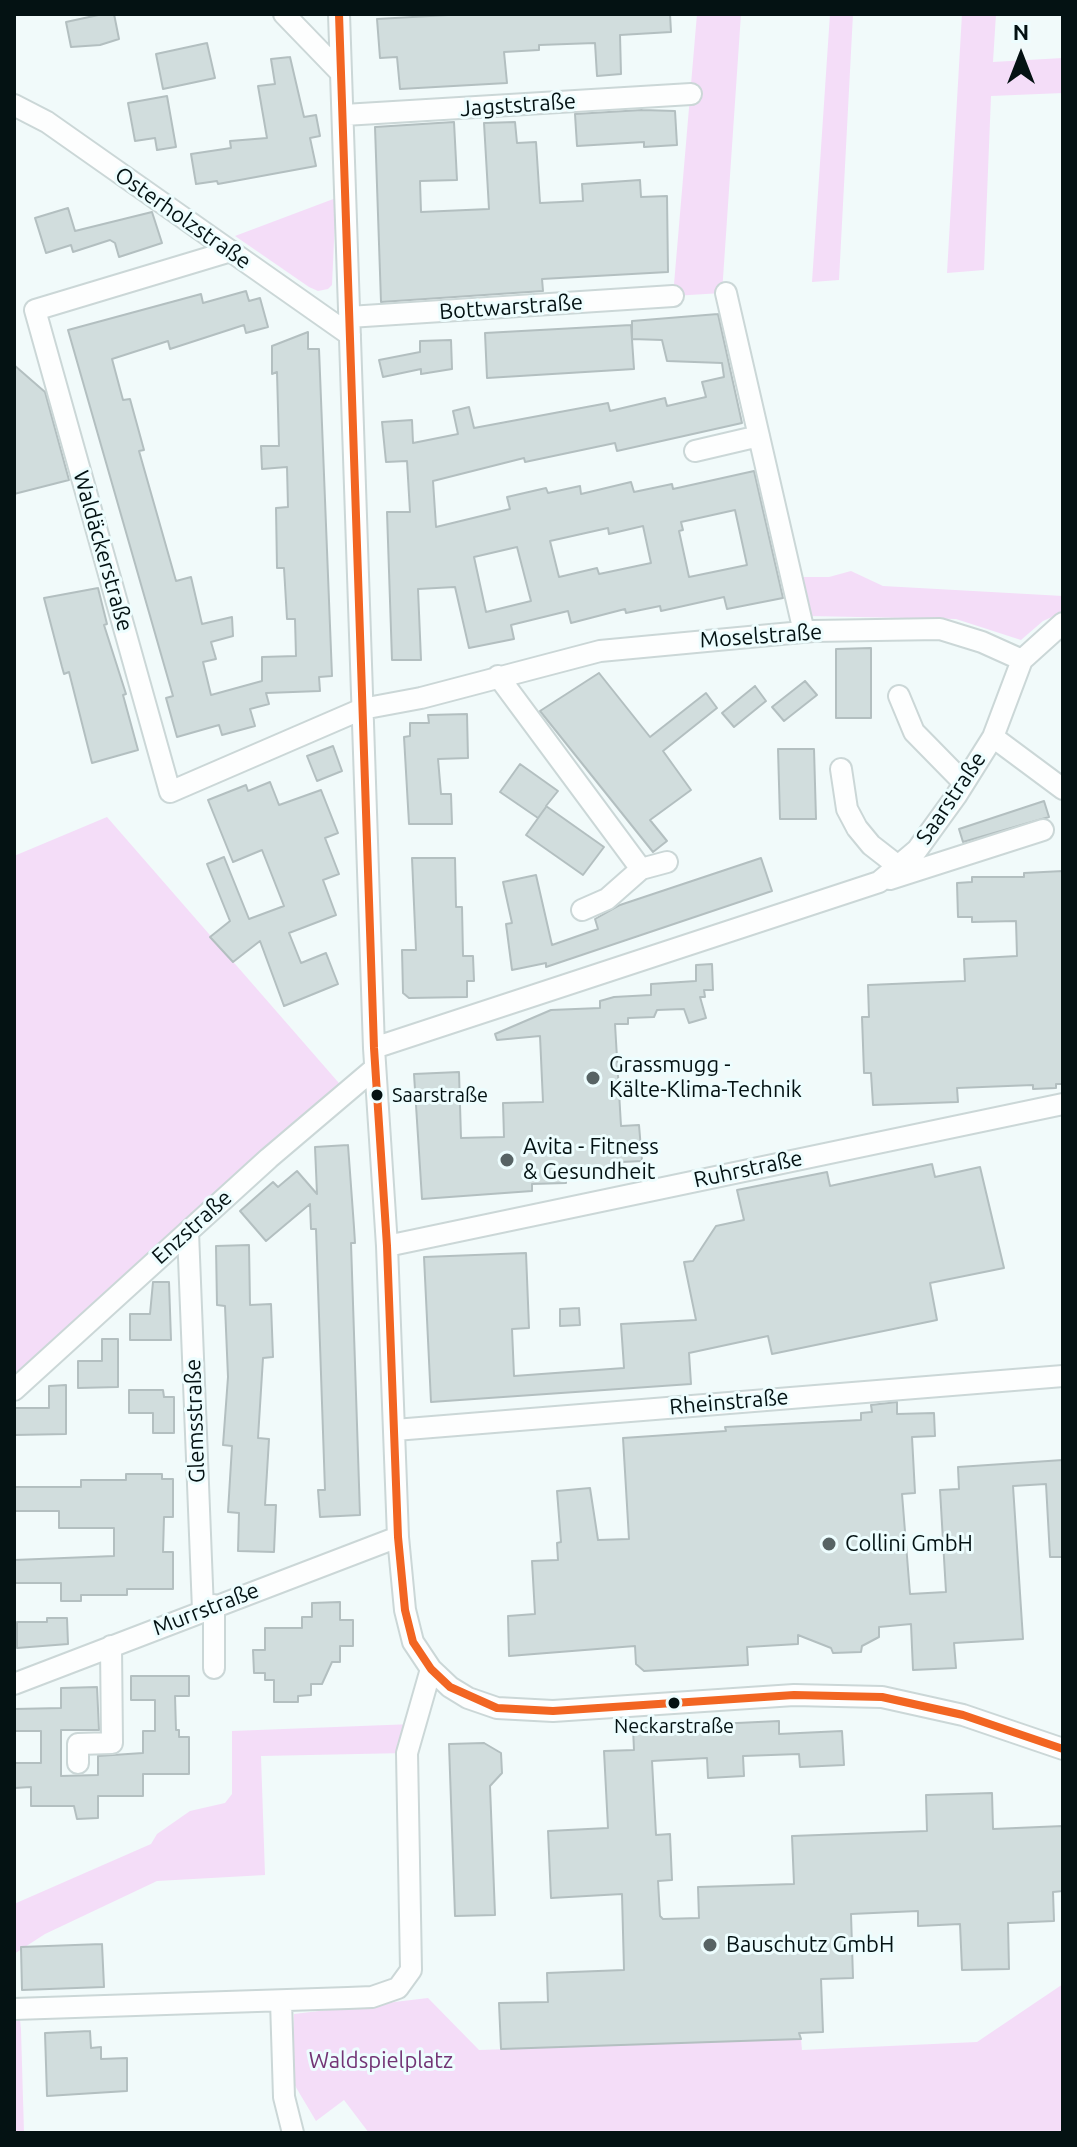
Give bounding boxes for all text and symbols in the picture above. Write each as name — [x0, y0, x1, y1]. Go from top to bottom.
north arrow — [981, 16, 1061, 96]
text: N — [1013, 19, 1029, 44]
street label: Jagststraße — [459, 88, 577, 122]
street label: Osterholzstraße — [110, 161, 256, 275]
street label: Bottwarstraße — [438, 289, 584, 325]
street label: Waldäckerstraße — [67, 468, 139, 634]
street label: Moselstraße — [699, 619, 823, 653]
street label: Saarstraße — [910, 747, 992, 849]
place label: Grassmugg - Kälte-Klima-Technik — [609, 1052, 802, 1104]
marker: Grassmugg - Kälte-Klima-Technik — [584, 1069, 602, 1087]
place label: Saarstraße — [392, 1083, 488, 1107]
marker: Saarstraße — [369, 1087, 385, 1103]
place label: Avita - Fitness & Gesundheit — [523, 1134, 659, 1186]
street label: Ruhrstraße — [691, 1145, 805, 1193]
marker: Avita - Fitness & Gesundheit — [498, 1151, 516, 1169]
street label: Enzstraße — [147, 1184, 237, 1270]
street label: Glemsstraße — [180, 1358, 210, 1484]
street label: Rheinstraße — [668, 1384, 790, 1420]
place label: Collini GmbH — [845, 1531, 973, 1557]
marker: Collini GmbH — [820, 1535, 838, 1553]
street label: Murrstraße — [149, 1577, 263, 1641]
marker: Neckarstraße — [666, 1695, 682, 1711]
place label: Neckarstraße — [614, 1714, 734, 1738]
place label: Bauschutz GmbH — [726, 1932, 894, 1958]
marker: Bauschutz GmbH — [701, 1936, 719, 1954]
park label: Waldspielplatz — [309, 2048, 453, 2074]

